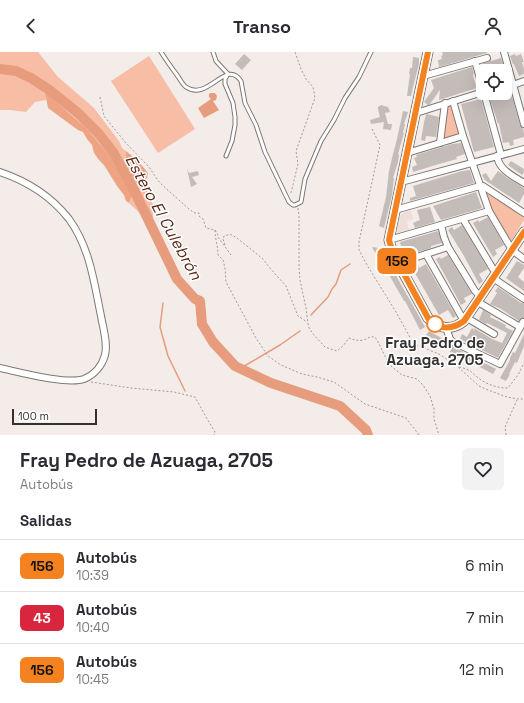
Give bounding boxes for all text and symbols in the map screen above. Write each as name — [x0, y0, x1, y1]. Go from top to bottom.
icon: back — [20, 15, 42, 37]
text: Transo — [233, 15, 291, 38]
icon: person — [482, 15, 504, 37]
map controls — [476, 64, 512, 100]
button: locate — [476, 64, 512, 100]
water label: Estero El Culebrón — [120, 151, 207, 285]
line badge: 156 — [374, 248, 420, 274]
text: 156 — [385, 252, 409, 270]
marker: Fray Pedro de Azuaga, 2705 — [426, 315, 444, 333]
place label: Fray Pedro de Azuaga, 2705 — [385, 333, 485, 369]
scale bar — [12, 407, 97, 426]
text: 100 m — [18, 409, 49, 423]
text: Fray Pedro de Azuaga, 2705 — [20, 448, 273, 473]
button: heart — [462, 448, 504, 490]
text: Autobús — [20, 476, 73, 493]
text: Salidas — [20, 511, 72, 530]
text: Autobús — [76, 548, 137, 567]
text: 6 min — [465, 556, 504, 575]
text: 156 — [30, 557, 54, 575]
text: 10:39 — [76, 567, 109, 584]
text: Autobús — [76, 600, 137, 619]
text: 7 min — [466, 608, 504, 627]
text: 43 — [33, 609, 51, 627]
text: 10:40 — [76, 619, 110, 636]
text: Autobús — [76, 652, 137, 671]
text: 12 min — [459, 660, 504, 679]
text: 156 — [30, 661, 54, 679]
text: 10:45 — [76, 671, 109, 688]

